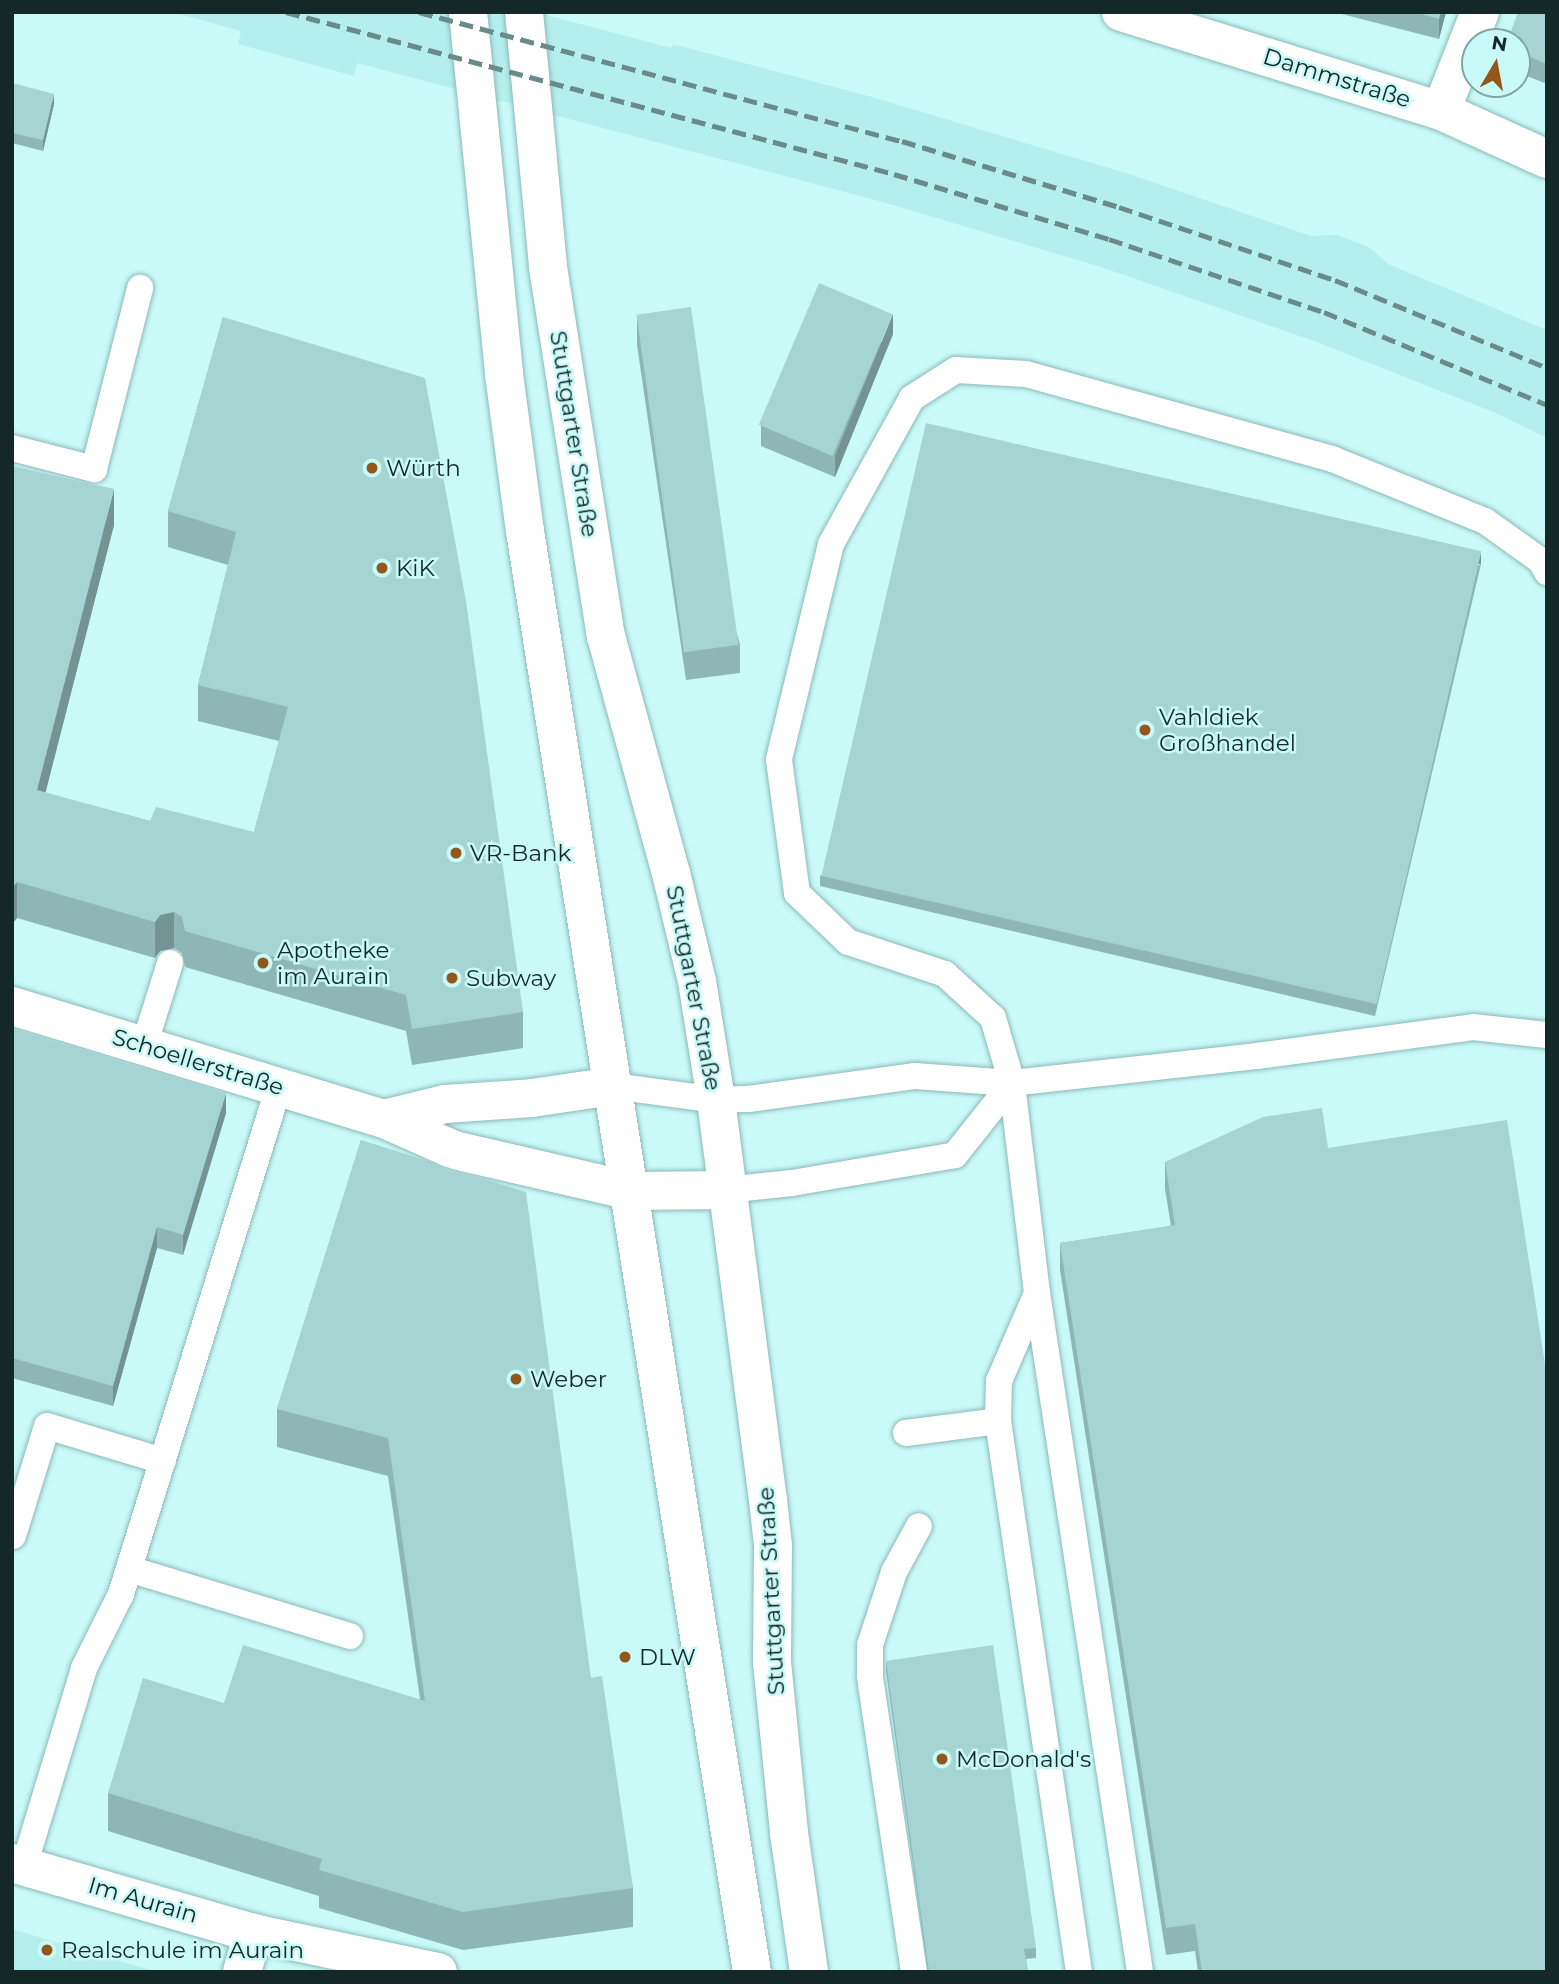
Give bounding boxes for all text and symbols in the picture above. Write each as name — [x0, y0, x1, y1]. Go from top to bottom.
north arrow — [1461, 28, 1531, 98]
text: N — [1490, 31, 1509, 56]
street label: Dammstraße — [1260, 42, 1414, 114]
street label: Stuttgarter Straße — [544, 329, 604, 539]
place label: Würth — [386, 454, 461, 482]
marker: Würth — [364, 460, 380, 476]
place label: KiK — [396, 554, 435, 582]
marker: KiK — [374, 560, 390, 576]
place label: Vahldiek Großhandel — [1159, 703, 1296, 757]
marker: Vahldiek Großhandel — [1137, 722, 1153, 738]
place label: VR-Bank — [470, 839, 571, 867]
marker: VR-Bank — [448, 845, 464, 861]
street label: Stuttgarter Straße — [661, 883, 727, 1093]
place label: Apotheke im Aurain — [277, 936, 389, 990]
marker: Apotheke im Aurain — [255, 955, 271, 971]
place label: Subway — [466, 964, 556, 992]
marker: Subway — [444, 970, 460, 986]
street label: Schoellerstraße — [109, 1023, 287, 1101]
place label: Weber — [530, 1365, 607, 1393]
marker: Weber — [508, 1371, 524, 1387]
street label: Stuttgarter Straße — [752, 1486, 790, 1696]
place label: DLW — [639, 1643, 696, 1671]
marker: DLW — [617, 1649, 633, 1665]
place label: McDonald's — [956, 1745, 1091, 1773]
marker: McDonald's — [934, 1751, 950, 1767]
street label: Im Aurain — [85, 1871, 201, 1929]
place label: Realschule im Aurain — [61, 1936, 304, 1964]
marker: Realschule im Aurain — [39, 1942, 55, 1958]

